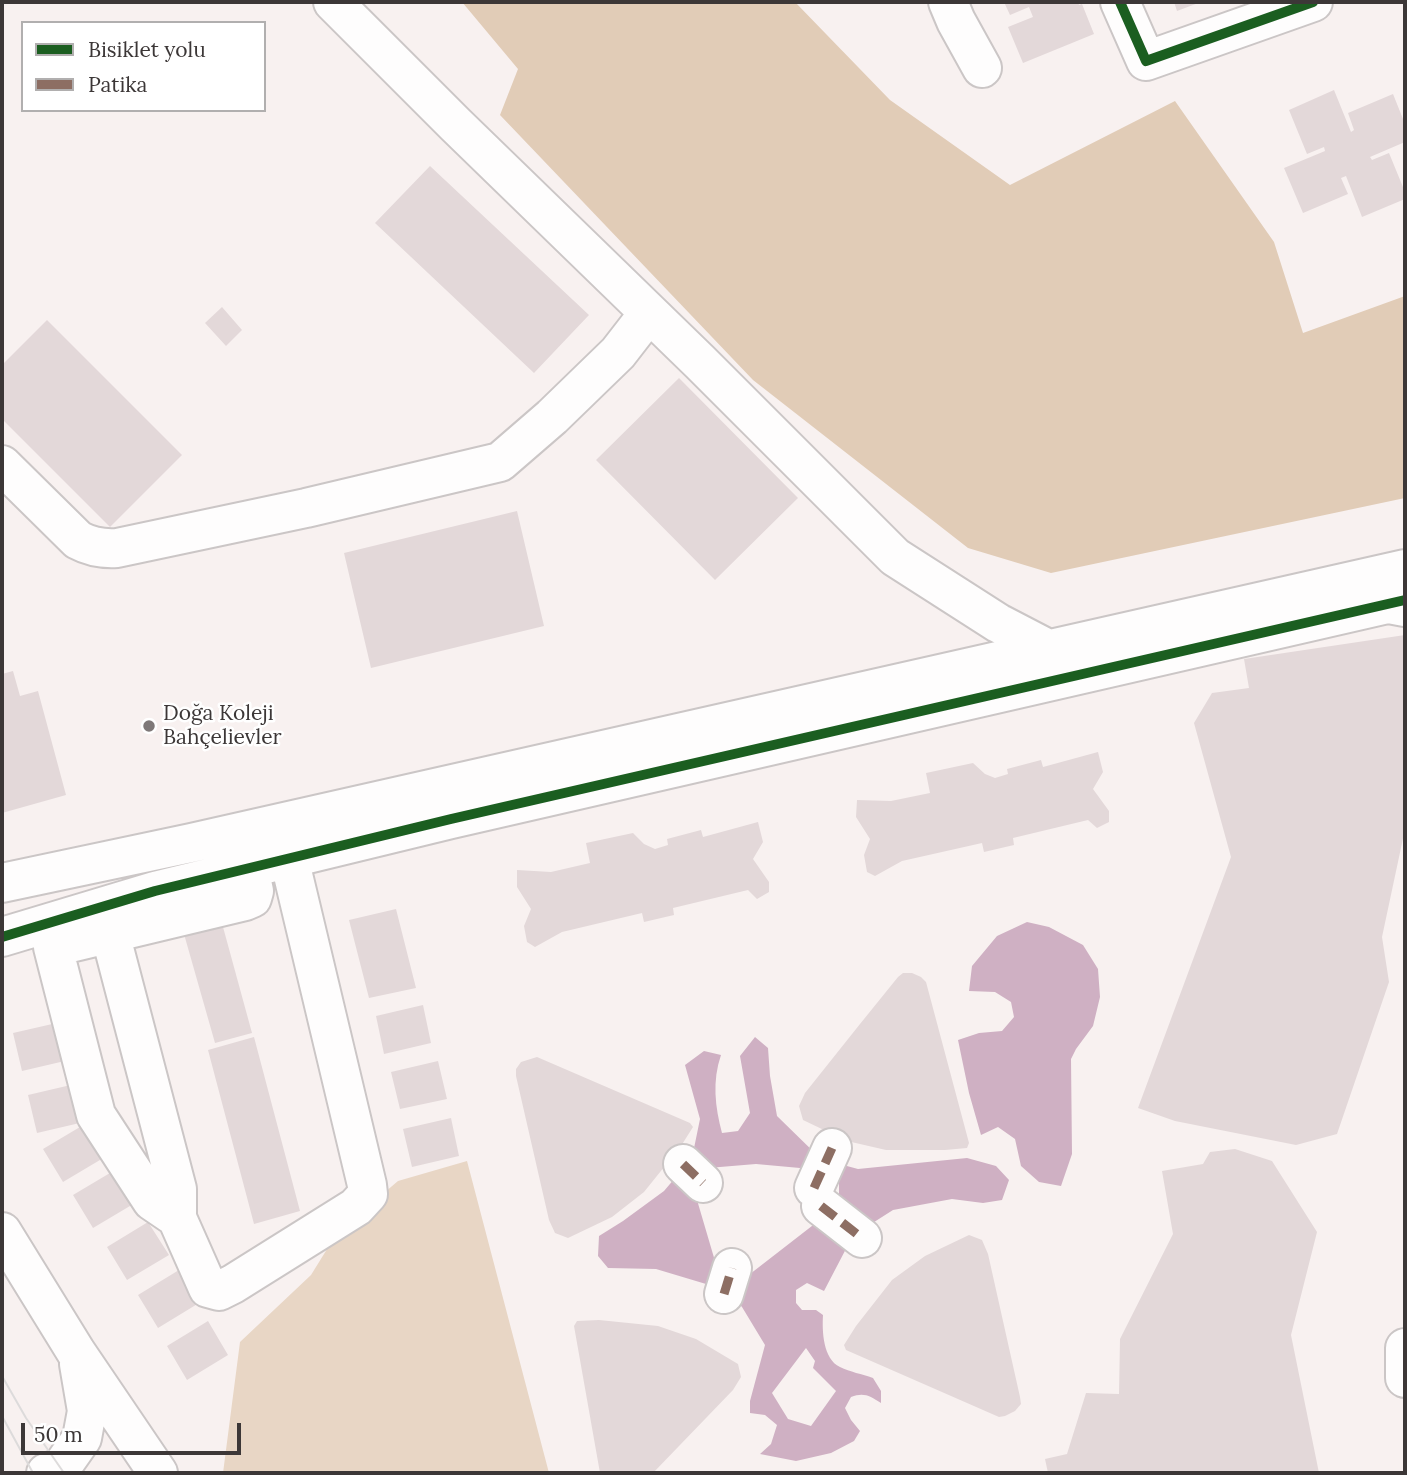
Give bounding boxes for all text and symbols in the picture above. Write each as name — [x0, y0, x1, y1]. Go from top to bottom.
legend — [21, 21, 266, 112]
text: Bisiklet yolu — [88, 36, 206, 63]
text: Patika — [88, 71, 147, 98]
place label: Doğa Koleji Bahçelievler — [163, 701, 282, 751]
marker: Doğa Koleji Bahçelievler — [141, 718, 157, 734]
scale bar — [24, 1408, 245, 1452]
text: 50 m — [34, 1421, 83, 1448]

